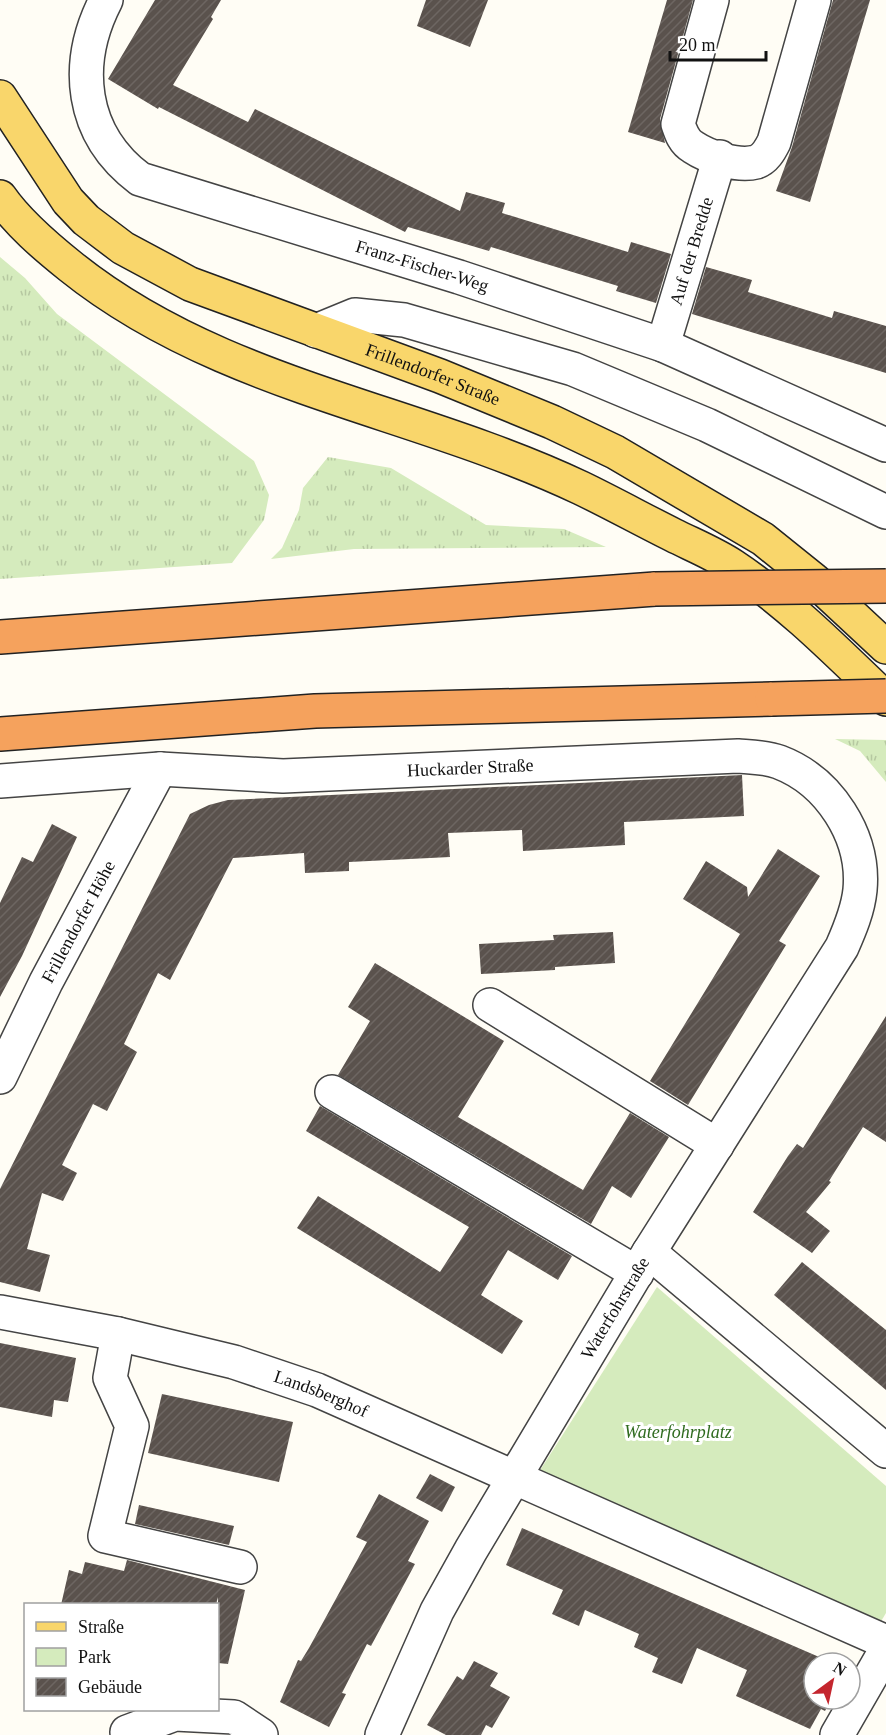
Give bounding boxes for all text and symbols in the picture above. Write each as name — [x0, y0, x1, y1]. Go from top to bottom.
scale bar — [670, 24, 766, 62]
text: 20 m — [679, 35, 716, 55]
street label: Auf der Bredde — [666, 195, 717, 308]
street label: Franz-Fischer-Weg — [353, 236, 491, 296]
street label: Frillendorfer Straße — [363, 339, 503, 410]
street label: Huckarder Straße — [407, 755, 534, 781]
street label: Frillendorfer Höhe — [37, 857, 119, 986]
street label: Waterfohrstraße — [577, 1253, 653, 1363]
street label: Landsberghof — [271, 1366, 371, 1421]
park label: Waterfohrplatz — [624, 1422, 732, 1442]
legend — [24, 1603, 219, 1711]
text: Straße — [78, 1617, 124, 1637]
text: Park — [78, 1647, 111, 1667]
north arrow — [802, 1651, 862, 1711]
text: N — [830, 1659, 850, 1679]
text: Gebäude — [78, 1677, 142, 1697]

